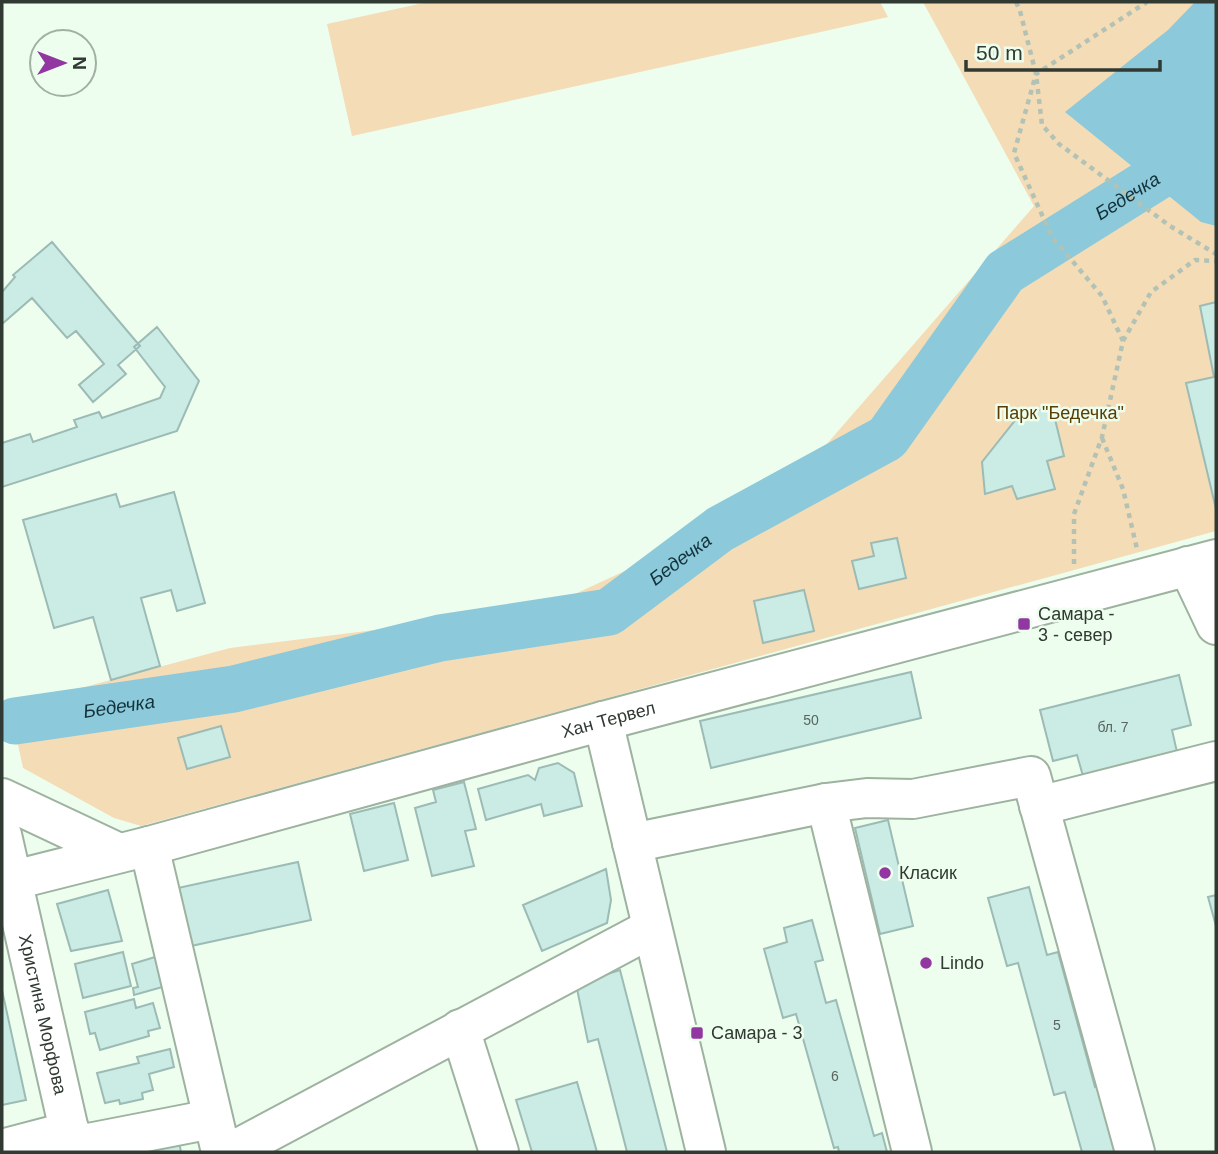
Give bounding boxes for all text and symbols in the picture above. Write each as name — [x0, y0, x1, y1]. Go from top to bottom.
north arrow — [28, 28, 98, 98]
scale bar — [966, 28, 1160, 72]
text: 50 m — [976, 41, 1023, 64]
text: N — [69, 56, 90, 70]
water label: Бедечка — [1091, 168, 1164, 224]
park label: Парк "Бедечка" — [996, 403, 1124, 423]
water label: Бедечка — [645, 529, 715, 589]
place label: Самара - 3 - север — [1038, 604, 1115, 645]
marker: Самара - 3 - север — [1016, 616, 1032, 632]
water label: Бедечка — [82, 691, 156, 722]
street label: Хан Тервел — [559, 698, 657, 742]
house number: 50 — [803, 712, 819, 728]
house number: бл. 7 — [1097, 719, 1129, 735]
place label: Класик — [899, 863, 957, 883]
marker: Класик — [877, 865, 893, 881]
street label: Христина Морфова — [15, 932, 71, 1097]
place label: Lindo — [940, 953, 984, 973]
marker: Lindo — [918, 955, 934, 971]
house number: 5 — [1053, 1017, 1061, 1033]
place label: Самара - 3 — [711, 1023, 803, 1043]
marker: Самара - 3 — [689, 1025, 705, 1041]
house number: 6 — [831, 1068, 839, 1084]

